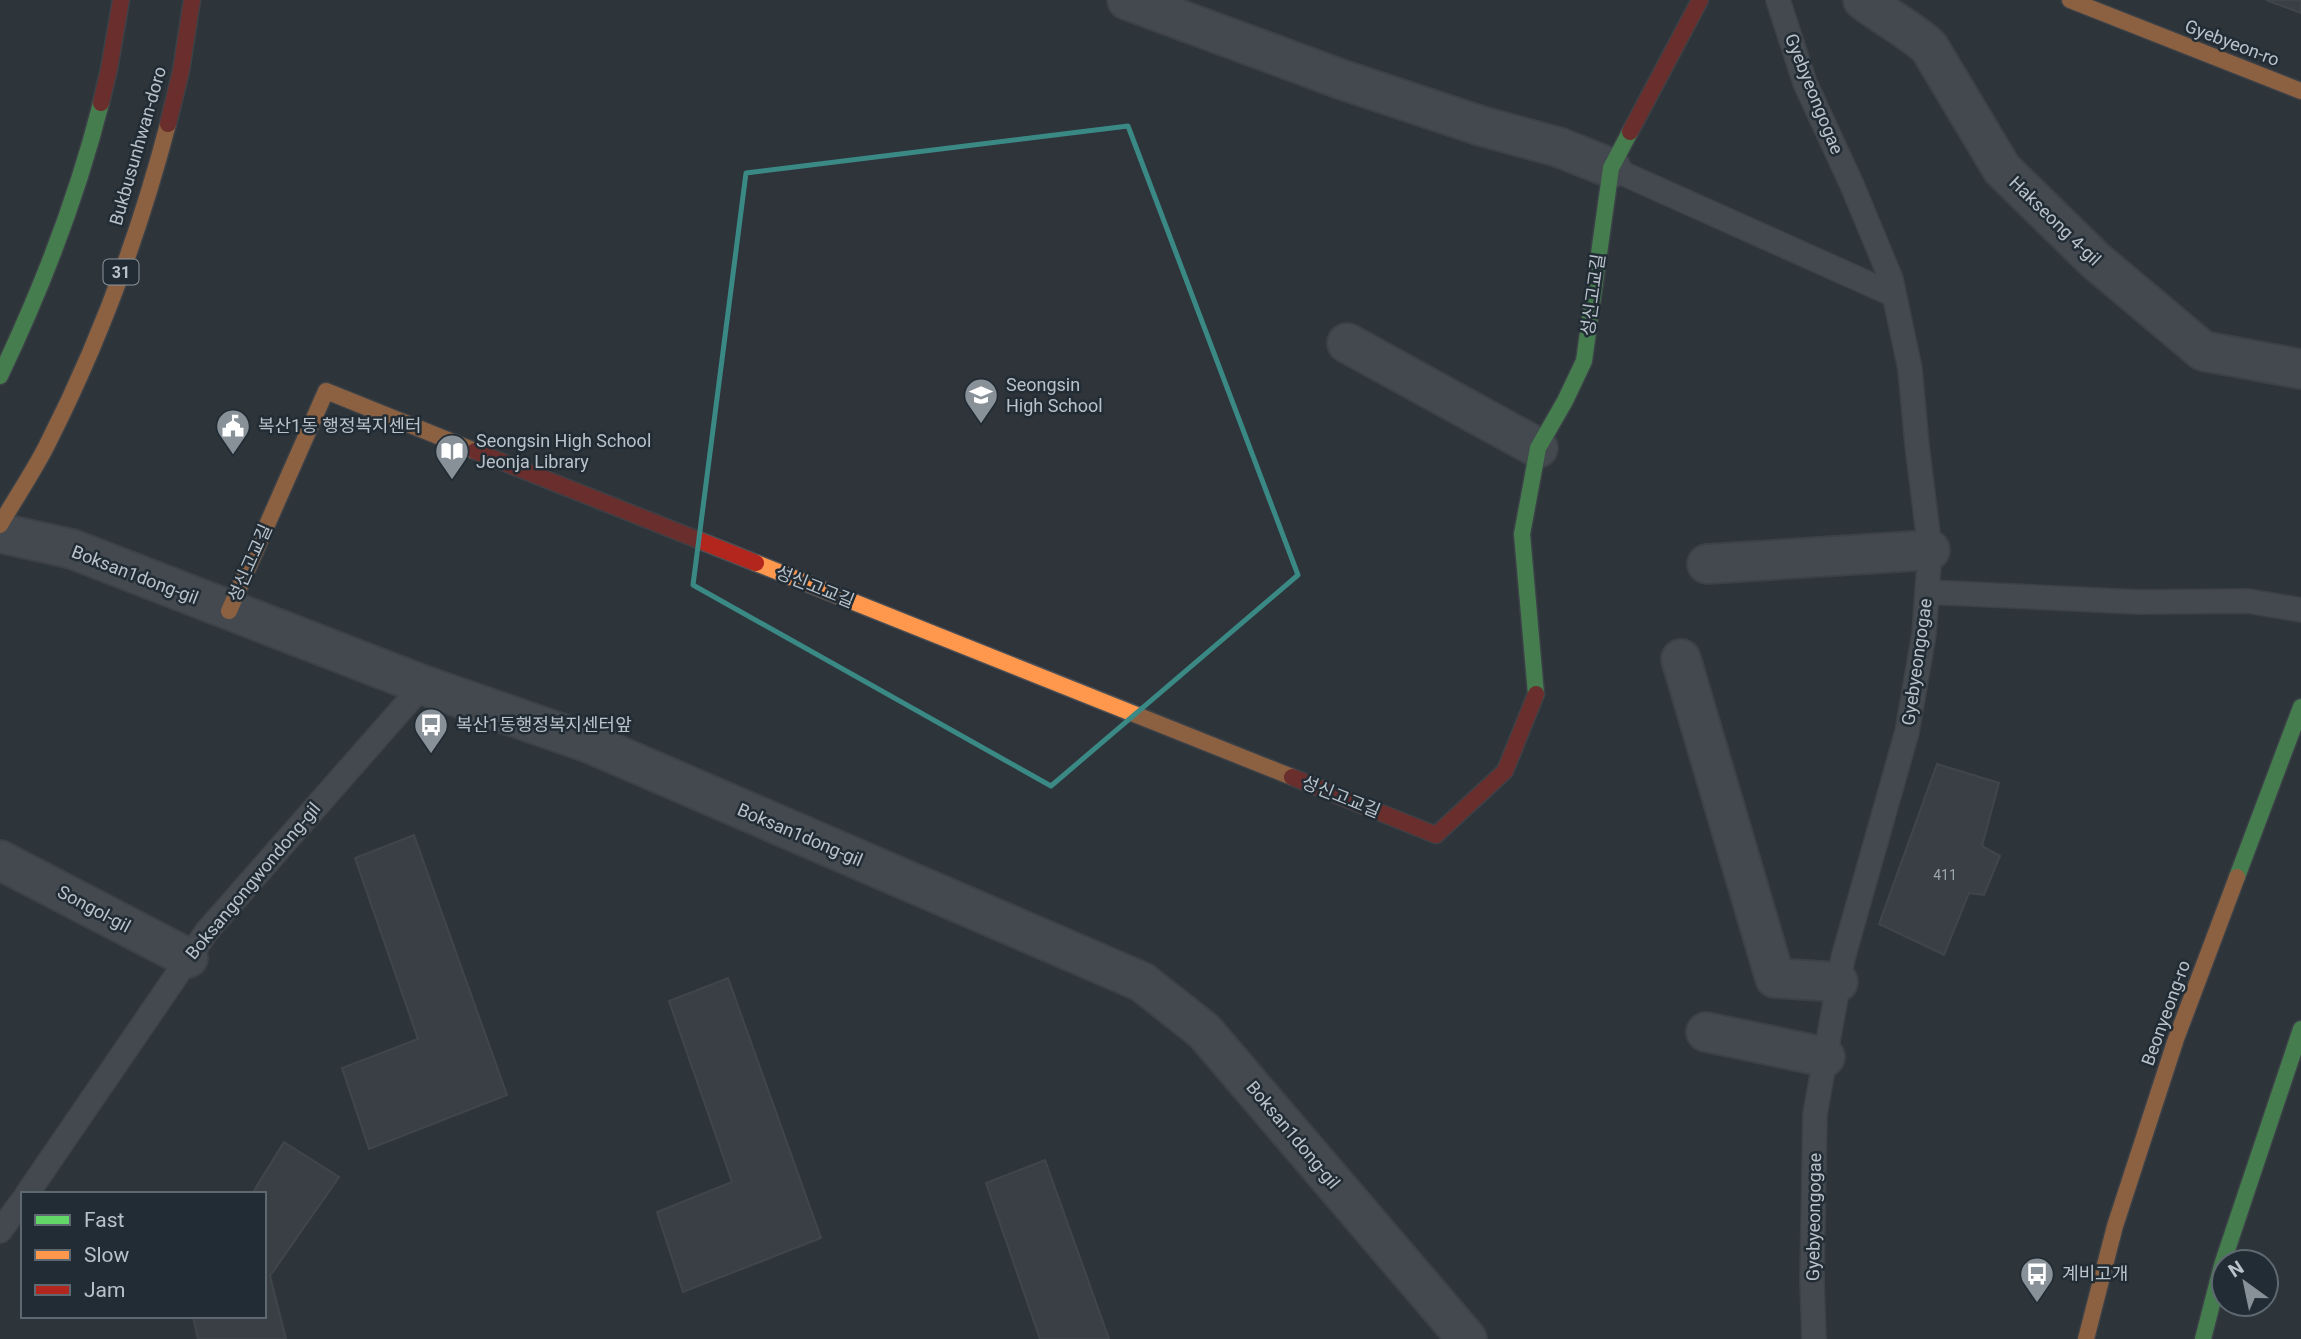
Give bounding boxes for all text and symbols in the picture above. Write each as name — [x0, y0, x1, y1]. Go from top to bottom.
street label: Gyebyeon-ro — [2182, 15, 2282, 70]
street label: Gyebyeongogae — [1781, 30, 1848, 157]
street label: Bukbusunhwan-doro — [105, 64, 170, 228]
street label: Hakseong 4-gil — [2005, 172, 2106, 270]
street label: 성신고교길 — [1576, 252, 1609, 337]
road number: 31 — [104, 260, 138, 284]
place label: Seongsin High School — [1006, 374, 1103, 416]
school or university icon: Seongsin High School — [962, 376, 1000, 425]
public building icon: 복산1동 행정복지센터 — [214, 407, 252, 456]
place label: 복산1동 행정복지센터 — [258, 415, 422, 436]
place label: Seongsin High School Jeonja Library — [476, 430, 651, 472]
library icon: Seongsin High School Jeonja Library — [433, 432, 471, 481]
street label: 성신고교길 — [223, 521, 276, 605]
street label: Boksan1dong-gil — [69, 541, 202, 608]
street label: 성신고교길 — [773, 561, 858, 612]
street label: Gyebyeongogae — [1897, 597, 1936, 727]
bus stop icon: 복산1동행정복지센터앞 — [412, 706, 450, 755]
place label: 복산1동행정복지센터앞 — [456, 714, 632, 735]
street label: 성신고교길 — [1299, 771, 1384, 822]
street label: Boksangongwondong-gil — [181, 798, 324, 963]
street label: Boksan1dong-gil — [734, 799, 866, 870]
house number: 411 — [1933, 867, 1957, 883]
street label: Songol-gil — [54, 881, 134, 936]
street label: Beonyeong-ro — [2137, 957, 2194, 1068]
street label: Boksan1dong-gil — [1242, 1077, 1345, 1193]
street label: Gyebyeongogae — [1802, 1153, 1825, 1281]
legend — [21, 1192, 266, 1318]
text: Fast — [84, 1208, 125, 1232]
text: Slow — [84, 1243, 130, 1267]
north arrow — [2210, 1248, 2280, 1318]
bus stop icon: 계비고개 — [2018, 1255, 2056, 1304]
text: N — [2224, 1256, 2248, 1282]
place label: 계비고개 — [2062, 1263, 2128, 1284]
text: Jam — [84, 1278, 125, 1302]

